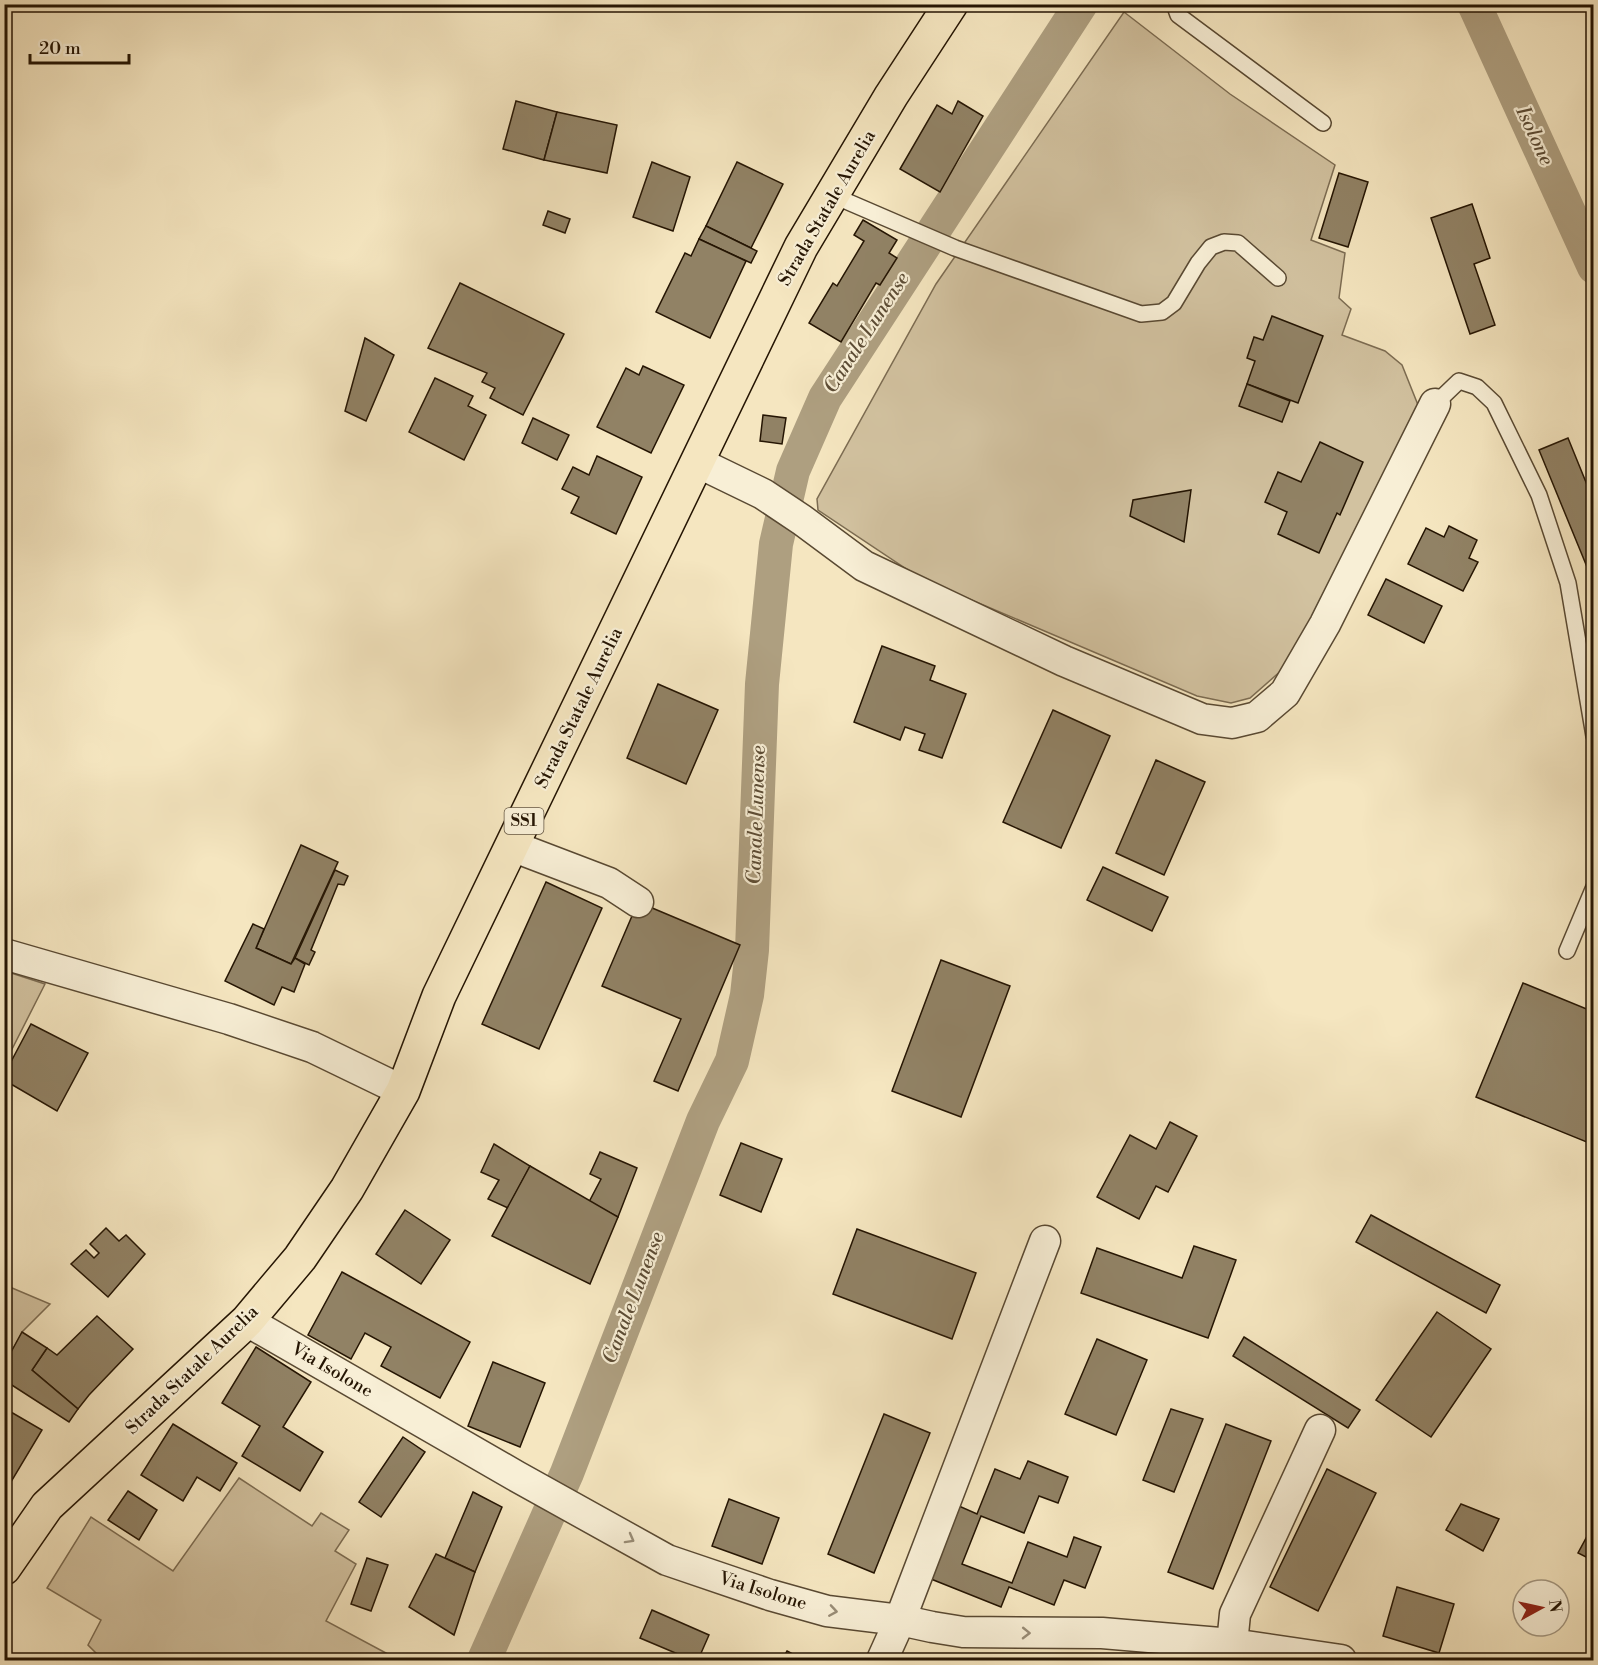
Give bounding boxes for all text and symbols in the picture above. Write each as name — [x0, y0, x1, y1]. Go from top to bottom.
scale bar — [30, 27, 129, 65]
text: 20 m — [39, 37, 81, 60]
water label: Isolone — [1509, 101, 1559, 170]
street label: Strada Statale Aurelia — [773, 125, 881, 290]
water label: Canale Lunense — [819, 267, 916, 398]
street label: Strada Statale Aurelia — [530, 623, 628, 792]
water label: Canale Lunense — [742, 744, 772, 885]
road number: SS1 — [504, 808, 544, 834]
water label: Canale Lunense — [597, 1228, 671, 1368]
street label: Strada Statale Aurelia — [121, 1300, 264, 1439]
street label: Via Isolone — [286, 1337, 377, 1403]
one-way arrow — [624, 1532, 634, 1543]
street label: Via Isolone — [715, 1566, 810, 1615]
north arrow — [1511, 1578, 1571, 1638]
text: N — [1544, 1598, 1566, 1614]
one-way arrow — [827, 1604, 837, 1617]
one-way arrow — [1021, 1626, 1030, 1639]

